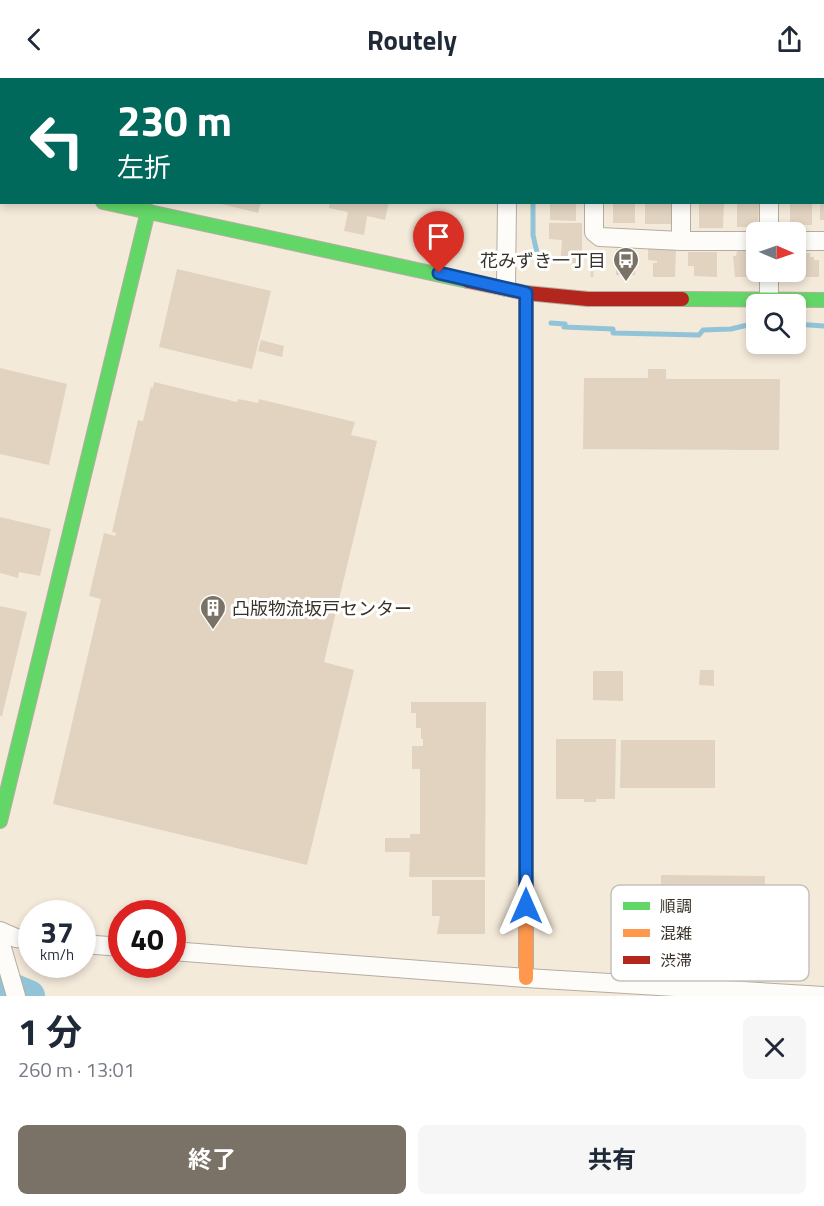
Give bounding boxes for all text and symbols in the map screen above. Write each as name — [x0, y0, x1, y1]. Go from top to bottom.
text: Routely — [367, 19, 457, 60]
icon: back — [18, 23, 51, 56]
icon: share — [773, 23, 806, 56]
text: 230 m — [117, 88, 232, 152]
icon: left — [18, 102, 96, 180]
text: 左折 — [117, 146, 171, 187]
pin — [413, 211, 464, 273]
icon: arrive — [422, 220, 455, 253]
north arrow — [746, 222, 806, 282]
map controls — [746, 222, 806, 354]
bus stop icon: 花みずき一丁目 — [611, 245, 641, 283]
place label: 花みずき一丁目 — [480, 247, 606, 274]
button: search — [746, 294, 806, 354]
building icon: 凸版物流坂戸センター — [198, 593, 228, 631]
place label: 凸版物流坂戸センター — [232, 595, 412, 622]
position arrow — [494, 874, 558, 938]
legend — [611, 885, 809, 981]
text: 順調 — [660, 894, 692, 918]
speed limit sign: 40 — [108, 900, 186, 978]
text: 37 — [40, 909, 74, 955]
text: 混雑 — [660, 921, 692, 945]
text: km/h — [40, 943, 74, 966]
text: 渋滞 — [660, 948, 692, 972]
text: 1 分 — [18, 1004, 82, 1059]
button: close — [743, 1016, 806, 1079]
text: 260 m · 13:01 — [18, 1054, 135, 1085]
button: 終了 — [18, 1125, 406, 1194]
button: 共有 — [418, 1125, 806, 1194]

